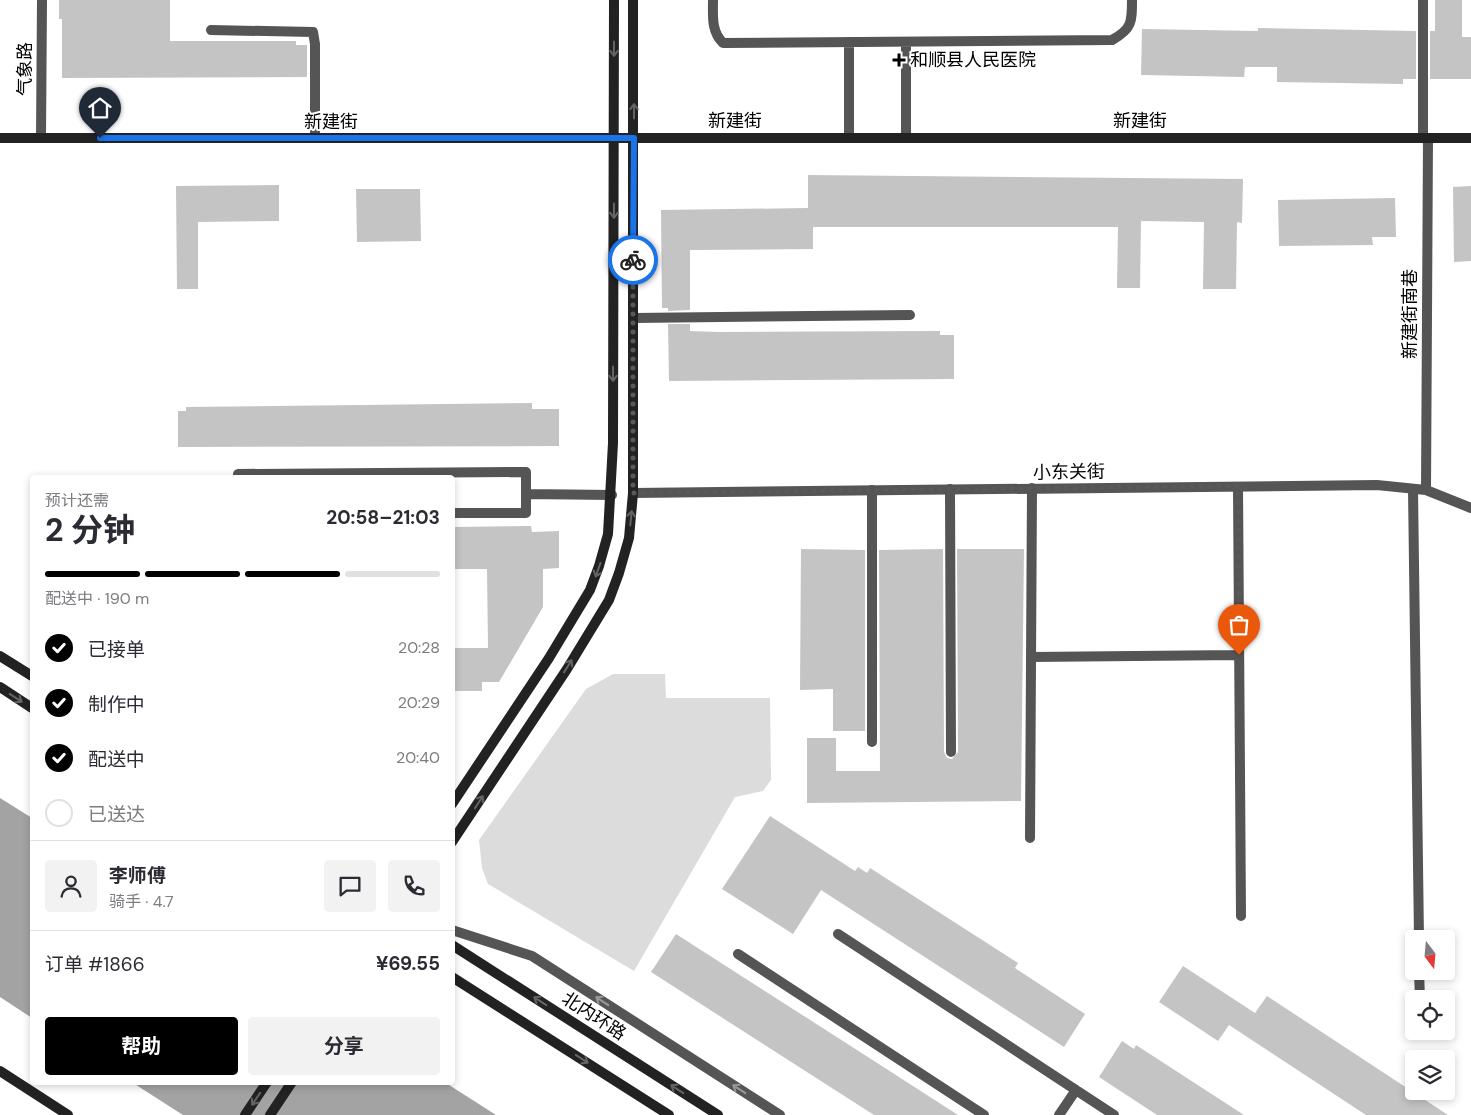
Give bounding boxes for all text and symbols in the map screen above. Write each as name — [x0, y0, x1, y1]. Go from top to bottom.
one-way arrow — [609, 40, 619, 56]
street label: 气象路 — [13, 42, 37, 96]
place label: 和顺县人民医院 — [910, 48, 1036, 72]
marker: 和顺县人民医院 — [892, 53, 906, 67]
pin — [79, 87, 121, 138]
icon: home — [86, 94, 114, 122]
one-way arrow — [629, 103, 638, 119]
street label: 新建街 — [708, 109, 762, 133]
street label: 新建街 — [1113, 109, 1167, 133]
street label: 新建街 — [304, 110, 358, 134]
one-way arrow — [609, 202, 619, 219]
courier — [608, 235, 658, 285]
icon: bike — [619, 246, 647, 274]
street label: 新建街南巷 — [1398, 269, 1422, 359]
one-way arrow — [608, 365, 618, 381]
street label: 小东关街 — [1033, 459, 1105, 485]
text: 预计还需 — [45, 490, 109, 511]
text: 20:58–21:03 — [326, 505, 440, 530]
text: 2 分钟 — [45, 509, 135, 551]
one-way arrow — [626, 510, 636, 526]
one-way arrow — [593, 561, 602, 577]
text: 配送中 · 190 m — [45, 588, 149, 609]
pin — [1218, 604, 1260, 655]
icon: bag — [1225, 611, 1253, 639]
icon: check — [45, 634, 73, 662]
text: 已接单 — [88, 637, 145, 662]
text: 20:28 — [398, 637, 440, 658]
one-way arrow — [564, 659, 574, 673]
icon: check — [45, 689, 73, 717]
text: 制作中 — [88, 692, 145, 717]
text: 20:29 — [398, 692, 440, 713]
one-way arrow — [9, 693, 23, 703]
icon: check — [45, 744, 73, 772]
text: 配送中 — [88, 747, 145, 772]
text: 20:40 — [396, 747, 440, 768]
one-way arrow — [474, 795, 484, 809]
text: 已送达 — [88, 802, 145, 827]
button: person — [45, 860, 97, 912]
button: chat — [324, 860, 376, 912]
button: phone — [388, 860, 440, 912]
text: 李师傅 — [109, 863, 166, 888]
text: 骑手 · 4.7 — [109, 891, 174, 912]
north arrow — [1405, 930, 1455, 980]
map controls — [1405, 930, 1455, 1100]
text: ¥69.55 — [376, 951, 440, 976]
text: 订单 #1866 — [45, 952, 145, 977]
street label: 北内环路 — [557, 986, 631, 1046]
button: locate — [1405, 990, 1455, 1040]
one-way arrow — [595, 995, 609, 1006]
one-way arrow — [534, 996, 548, 1006]
button: 帮助 — [45, 1017, 238, 1075]
button: 分享 — [248, 1017, 440, 1075]
button: layers — [1405, 1050, 1455, 1100]
one-way arrow — [575, 1054, 589, 1065]
one-way arrow — [670, 1083, 684, 1094]
one-way arrow — [732, 1083, 746, 1093]
one-way arrow — [251, 1091, 261, 1105]

